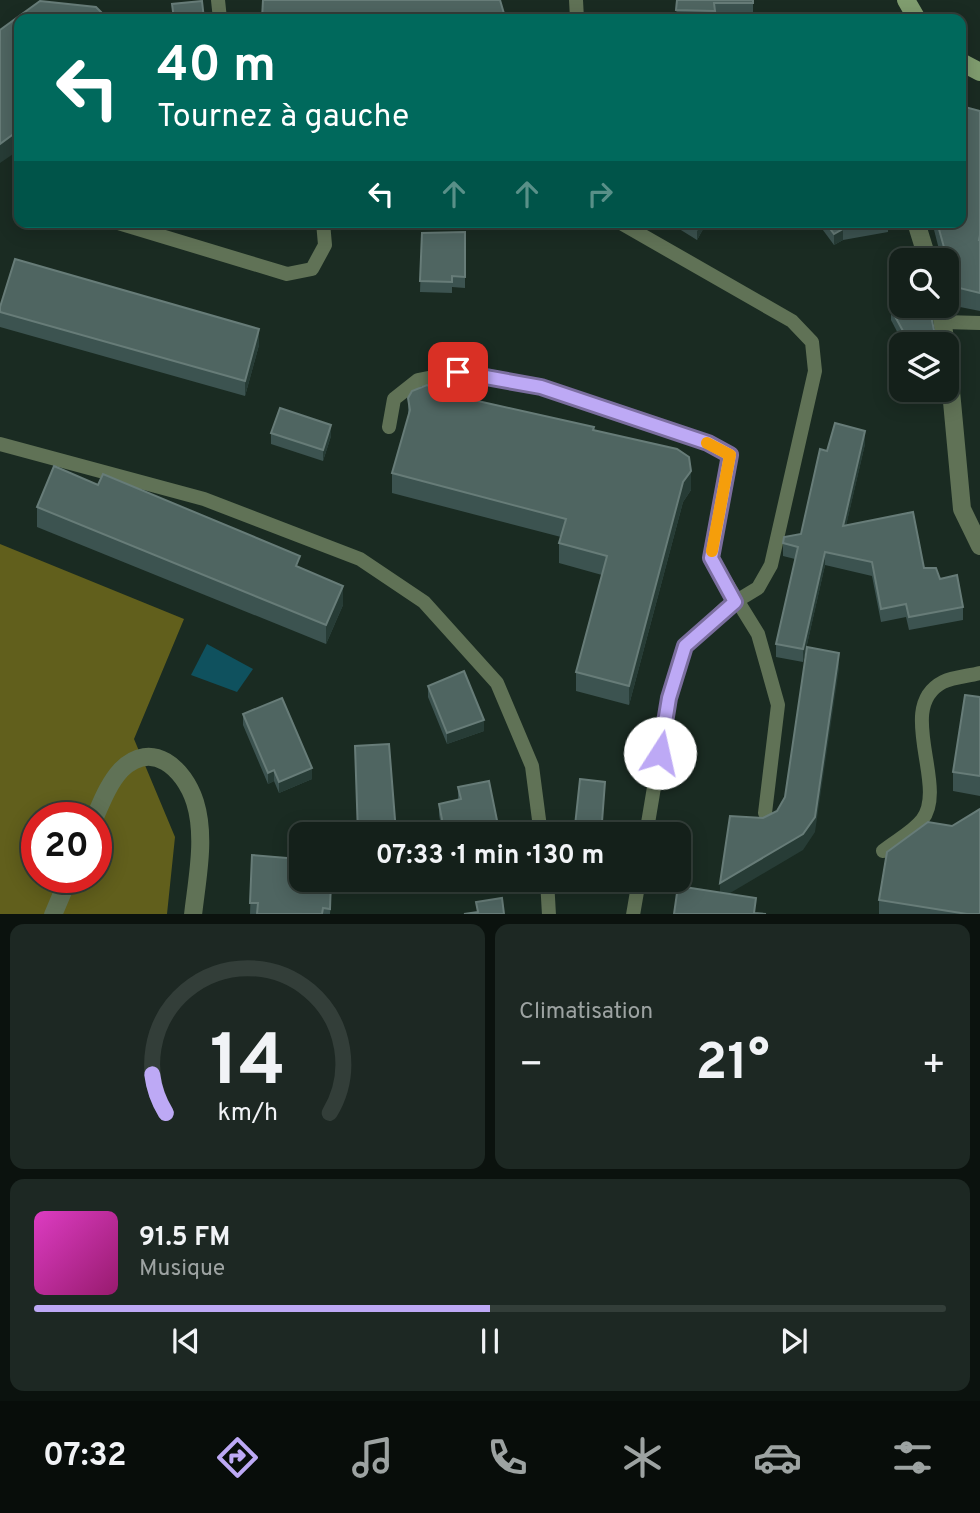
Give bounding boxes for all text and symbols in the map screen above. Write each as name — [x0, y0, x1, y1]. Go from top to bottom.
text: 40 m — [157, 37, 276, 99]
icon: left — [42, 42, 133, 133]
text: Tournez à gauche — [157, 98, 409, 138]
icon: left — [362, 175, 400, 213]
icon: ahead — [435, 175, 473, 213]
icon: ahead — [508, 175, 546, 213]
icon: right — [581, 175, 619, 213]
map controls — [889, 248, 959, 402]
button: search — [889, 248, 959, 318]
button: layers — [889, 332, 959, 402]
pin — [428, 342, 488, 402]
icon: arrive — [439, 353, 477, 391]
position arrow — [623, 716, 697, 790]
speed limit sign: 20 — [21, 802, 112, 893]
text: 07:33 · 1 min · 130 m — [376, 840, 604, 873]
text: Climatisation — [519, 998, 653, 1027]
text: 14 — [210, 1019, 285, 1111]
text: 21° — [695, 1032, 770, 1098]
text: − — [519, 1042, 544, 1091]
text: + — [921, 1042, 946, 1091]
text: km/h — [217, 1097, 278, 1129]
text: 91.5 FM — [139, 1222, 230, 1255]
text: Musique — [139, 1255, 225, 1284]
icon: previous — [167, 1322, 205, 1360]
icon: pause — [471, 1322, 509, 1360]
icon: next — [775, 1322, 813, 1360]
icon: directions — [213, 1433, 262, 1482]
icon: music — [348, 1433, 397, 1482]
icon: phone — [483, 1433, 532, 1482]
icon: climate — [618, 1433, 667, 1482]
icon: car — [753, 1433, 802, 1482]
icon: filters — [888, 1433, 937, 1482]
text: 07:32 — [43, 1437, 127, 1477]

